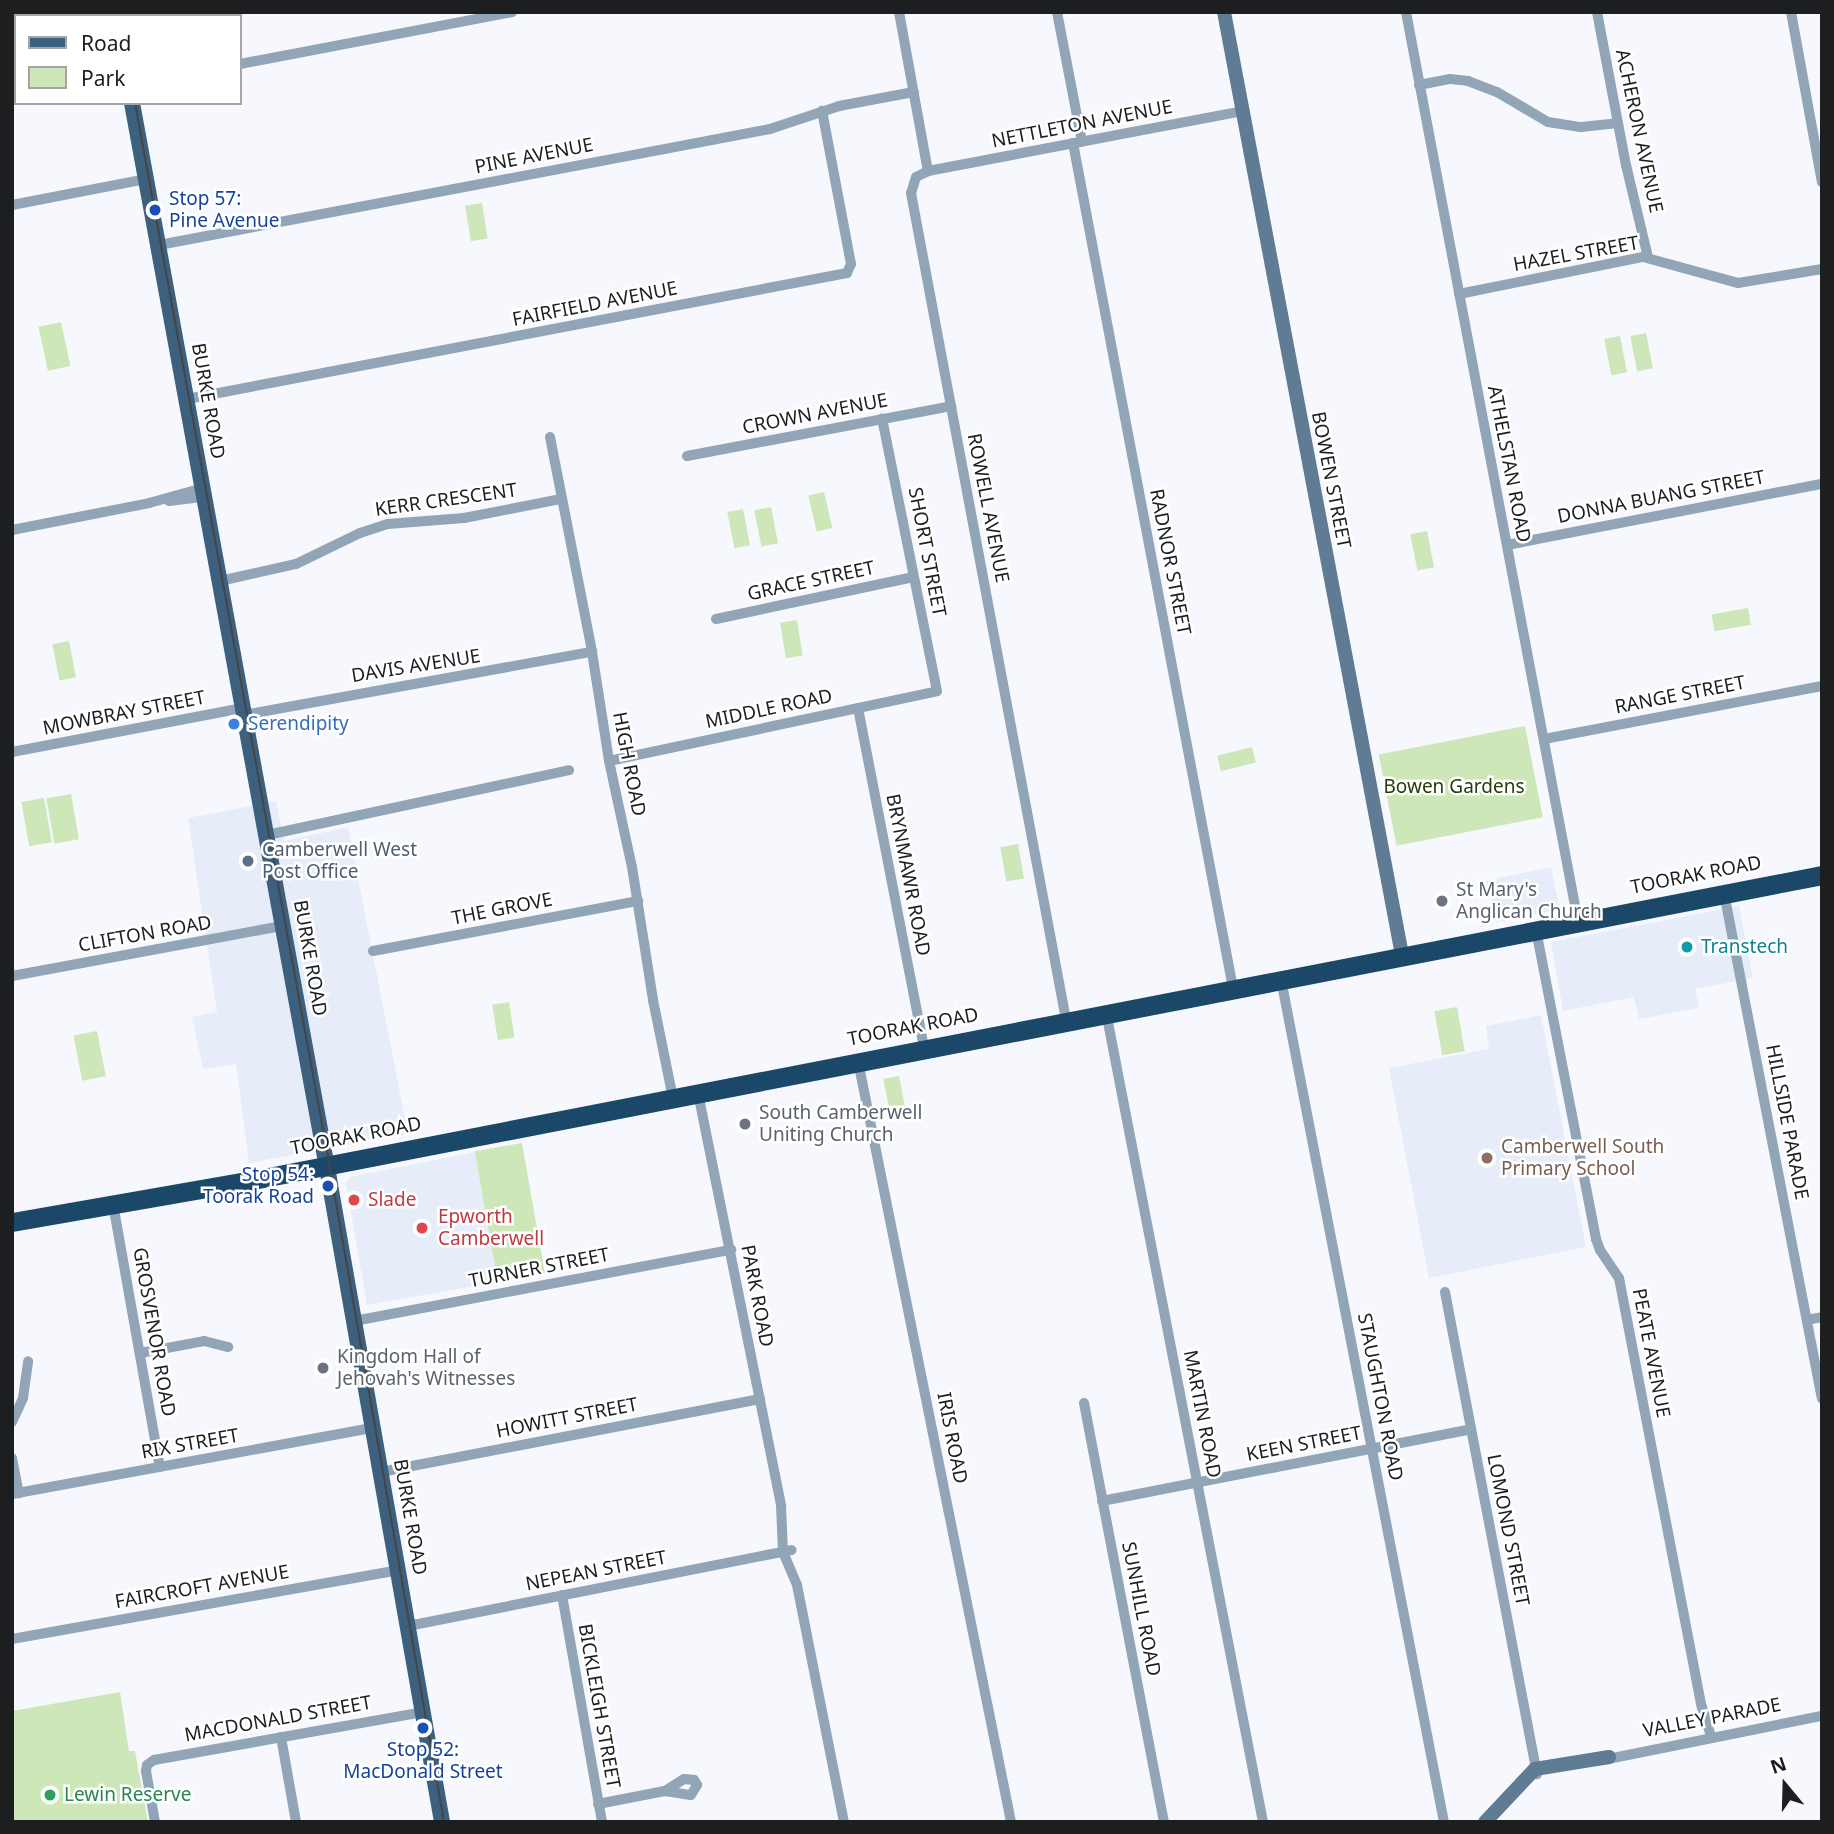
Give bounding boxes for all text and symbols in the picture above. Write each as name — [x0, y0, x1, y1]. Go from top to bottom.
legend — [14, 14, 242, 105]
text: Road — [81, 29, 131, 57]
street label: ACHERON AVENUE — [1611, 47, 1667, 215]
text: Park — [81, 64, 125, 92]
street label: NETTLETON AVENUE — [990, 95, 1174, 153]
street label: PINE AVENUE — [473, 133, 595, 179]
place label: Stop 57: Pine Avenue — [169, 188, 280, 232]
marker: Stop 57: Pine Avenue — [147, 202, 163, 218]
street label: HAZEL STREET — [1511, 232, 1641, 276]
street label: FAIRFIELD AVENUE — [510, 277, 680, 331]
street label: BURKE ROAD — [187, 341, 229, 461]
street label: ATHELSTAN ROAD — [1483, 384, 1535, 544]
street label: CROWN AVENUE — [740, 389, 890, 439]
street label: BOWEN STREET — [1307, 410, 1355, 550]
street label: ROWELL AVENUE — [962, 431, 1014, 585]
street label: DONNA BUANG STREET — [1555, 466, 1767, 528]
street label: KERR CRESCENT — [373, 479, 519, 521]
street label: SHORT STREET — [903, 485, 951, 619]
street label: RADNOR STREET — [1145, 487, 1195, 637]
street label: GRACE STREET — [745, 556, 877, 606]
street label: DAVIS AVENUE — [350, 645, 482, 687]
street label: RANGE STREET — [1613, 671, 1747, 719]
street label: MIDDLE ROAD — [703, 684, 835, 734]
street label: MOWBRAY STREET — [41, 686, 207, 740]
street label: HIGH ROAD — [608, 710, 650, 818]
place label: Serendipity — [248, 713, 349, 735]
marker: Serendipity — [226, 716, 242, 732]
park label: Bowen Gardens — [1384, 776, 1524, 798]
street label: BRYNMAWR ROAD — [881, 792, 935, 958]
place label: Camberwell West Post Office — [262, 839, 417, 883]
street label: TOORAK ROAD — [1629, 851, 1763, 899]
marker: Camberwell West Post Office — [240, 853, 256, 869]
place label: St Mary's Anglican Church — [1456, 879, 1602, 923]
street label: THE GROVE — [450, 888, 554, 930]
marker: St Mary's Anglican Church — [1434, 893, 1450, 909]
street label: BURKE ROAD — [289, 898, 331, 1018]
street label: CLIFTON ROAD — [77, 911, 213, 957]
place label: Transtech — [1701, 936, 1788, 958]
marker: Transtech — [1679, 939, 1695, 955]
street label: TOORAK ROAD — [846, 1003, 980, 1051]
street label: HILLSIDE PARADE — [1761, 1042, 1813, 1202]
place label: South Camberwell Uniting Church — [759, 1102, 922, 1146]
street label: TOORAK ROAD — [289, 1112, 423, 1160]
marker: South Camberwell Uniting Church — [737, 1116, 753, 1132]
place label: Camberwell South Primary School — [1501, 1136, 1664, 1180]
marker: Camberwell South Primary School — [1479, 1150, 1495, 1166]
place label: Stop 54: Toorak Road — [203, 1164, 314, 1208]
marker: Stop 54: Toorak Road — [320, 1178, 336, 1194]
place label: Slade — [368, 1189, 416, 1211]
marker: Slade — [346, 1192, 362, 1208]
place label: Epworth Camberwell — [438, 1206, 544, 1250]
marker: Epworth Camberwell — [412, 1218, 432, 1238]
street label: TURNER STREET — [467, 1243, 611, 1293]
street label: PARK ROAD — [736, 1243, 778, 1349]
street label: GROSVENOR ROAD — [128, 1246, 180, 1418]
street label: PEATE AVENUE — [1627, 1286, 1675, 1420]
street label: STAUGHTON ROAD — [1353, 1311, 1407, 1483]
place label: Kingdom Hall of Jehovah's Witnesses — [337, 1346, 515, 1390]
street label: MARTIN ROAD — [1178, 1348, 1226, 1480]
marker: Kingdom Hall of Jehovah's Witnesses — [315, 1360, 331, 1376]
street label: IRIS ROAD — [932, 1390, 972, 1486]
street label: HOWITT STREET — [494, 1393, 640, 1443]
street label: KEEN STREET — [1245, 1422, 1363, 1466]
street label: RIX STREET — [139, 1424, 241, 1464]
street label: LOMOND STREET — [1482, 1452, 1534, 1608]
street label: BURKE ROAD — [389, 1457, 431, 1577]
street label: SUNHILL ROAD — [1117, 1540, 1165, 1678]
street label: NEPEAN STREET — [524, 1546, 668, 1596]
street label: FAIRCROFT AVENUE — [113, 1560, 291, 1614]
street label: BICKLEIGH STREET — [573, 1622, 625, 1790]
street label: MACDONALD STREET — [183, 1691, 373, 1747]
street label: VALLEY PARADE — [1641, 1693, 1783, 1743]
marker: Stop 52: MacDonald Street — [415, 1720, 431, 1736]
place label: Stop 52: MacDonald Street — [343, 1739, 503, 1783]
north arrow — [1750, 1750, 1820, 1820]
text: N — [1767, 1750, 1790, 1780]
place label: Lewin Reserve — [64, 1784, 191, 1806]
marker: Lewin Reserve — [42, 1787, 58, 1803]

